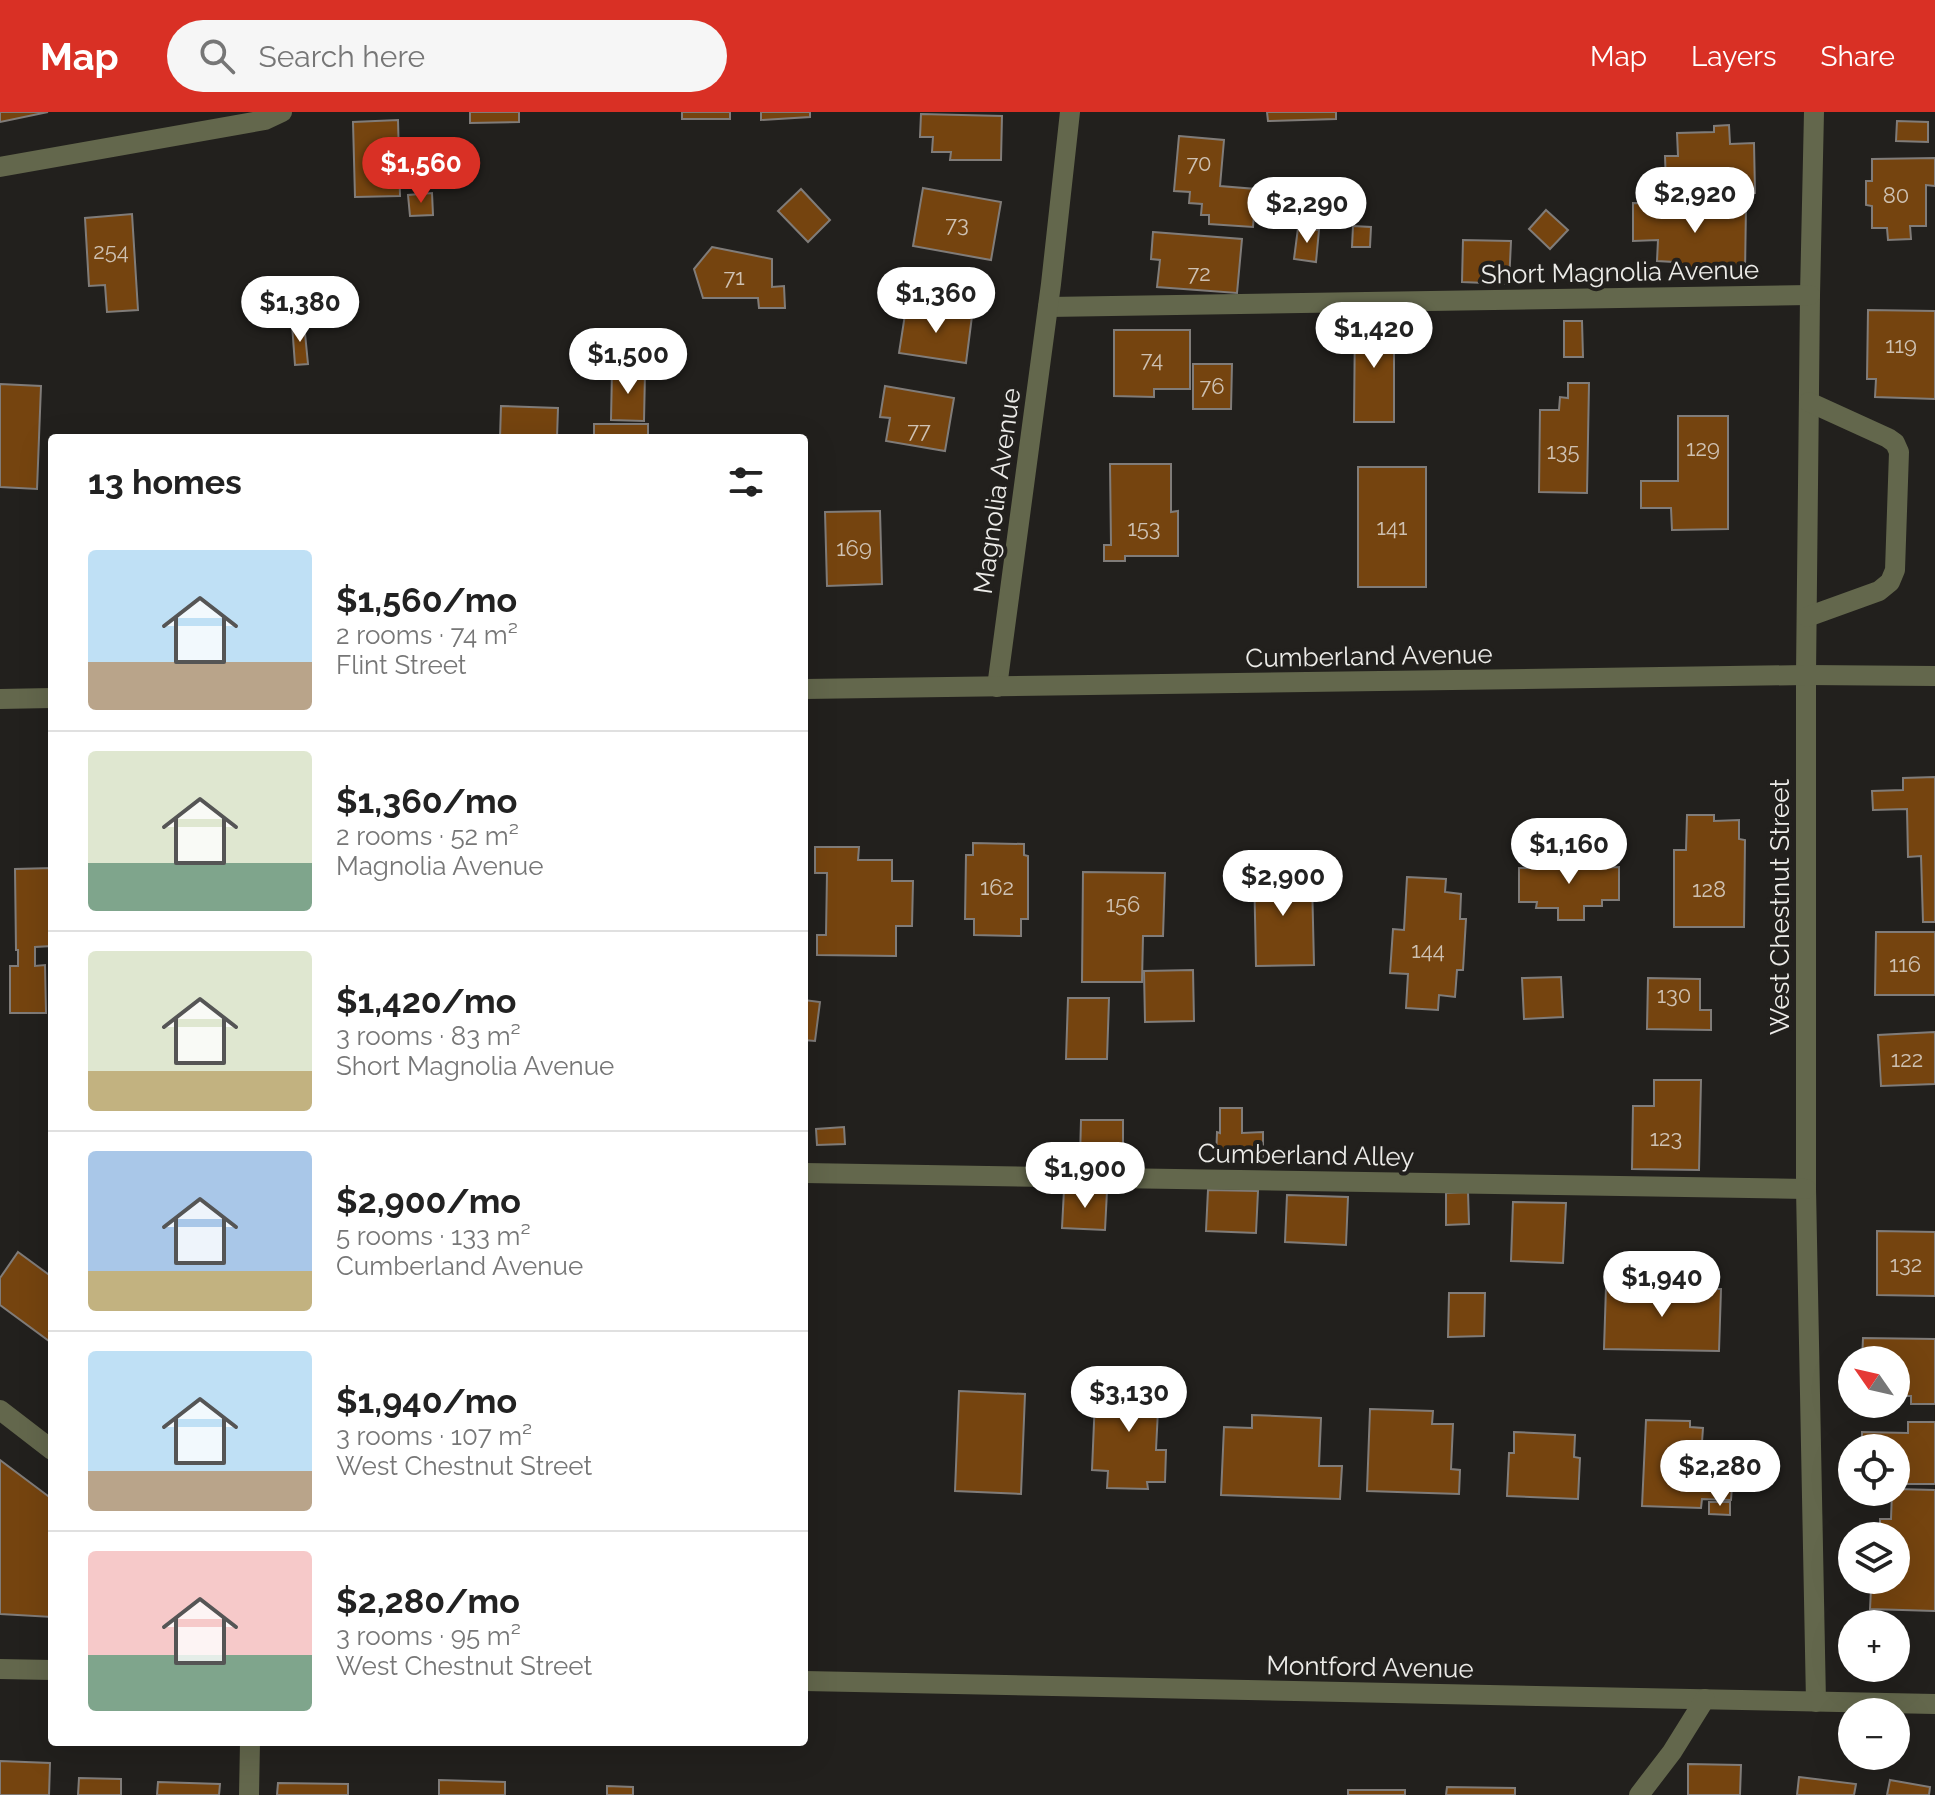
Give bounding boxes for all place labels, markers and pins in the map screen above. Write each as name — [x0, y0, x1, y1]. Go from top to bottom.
pin: $1,560 — [356, 137, 486, 205]
pin: $2,920 — [1630, 167, 1760, 235]
pin: $2,290 — [1242, 177, 1372, 245]
pin: $1,360 — [871, 267, 1001, 335]
pin: $1,380 — [235, 276, 365, 344]
pin: $1,420 — [1309, 302, 1439, 370]
pin: $1,500 — [563, 328, 693, 396]
pin: $1,160 — [1504, 818, 1634, 886]
pin: $2,900 — [1218, 850, 1348, 918]
pin: $1,900 — [1020, 1142, 1150, 1210]
pin: $1,940 — [1597, 1251, 1727, 1319]
pin: $3,130 — [1064, 1366, 1194, 1434]
pin: $2,280 — [1655, 1440, 1785, 1508]

